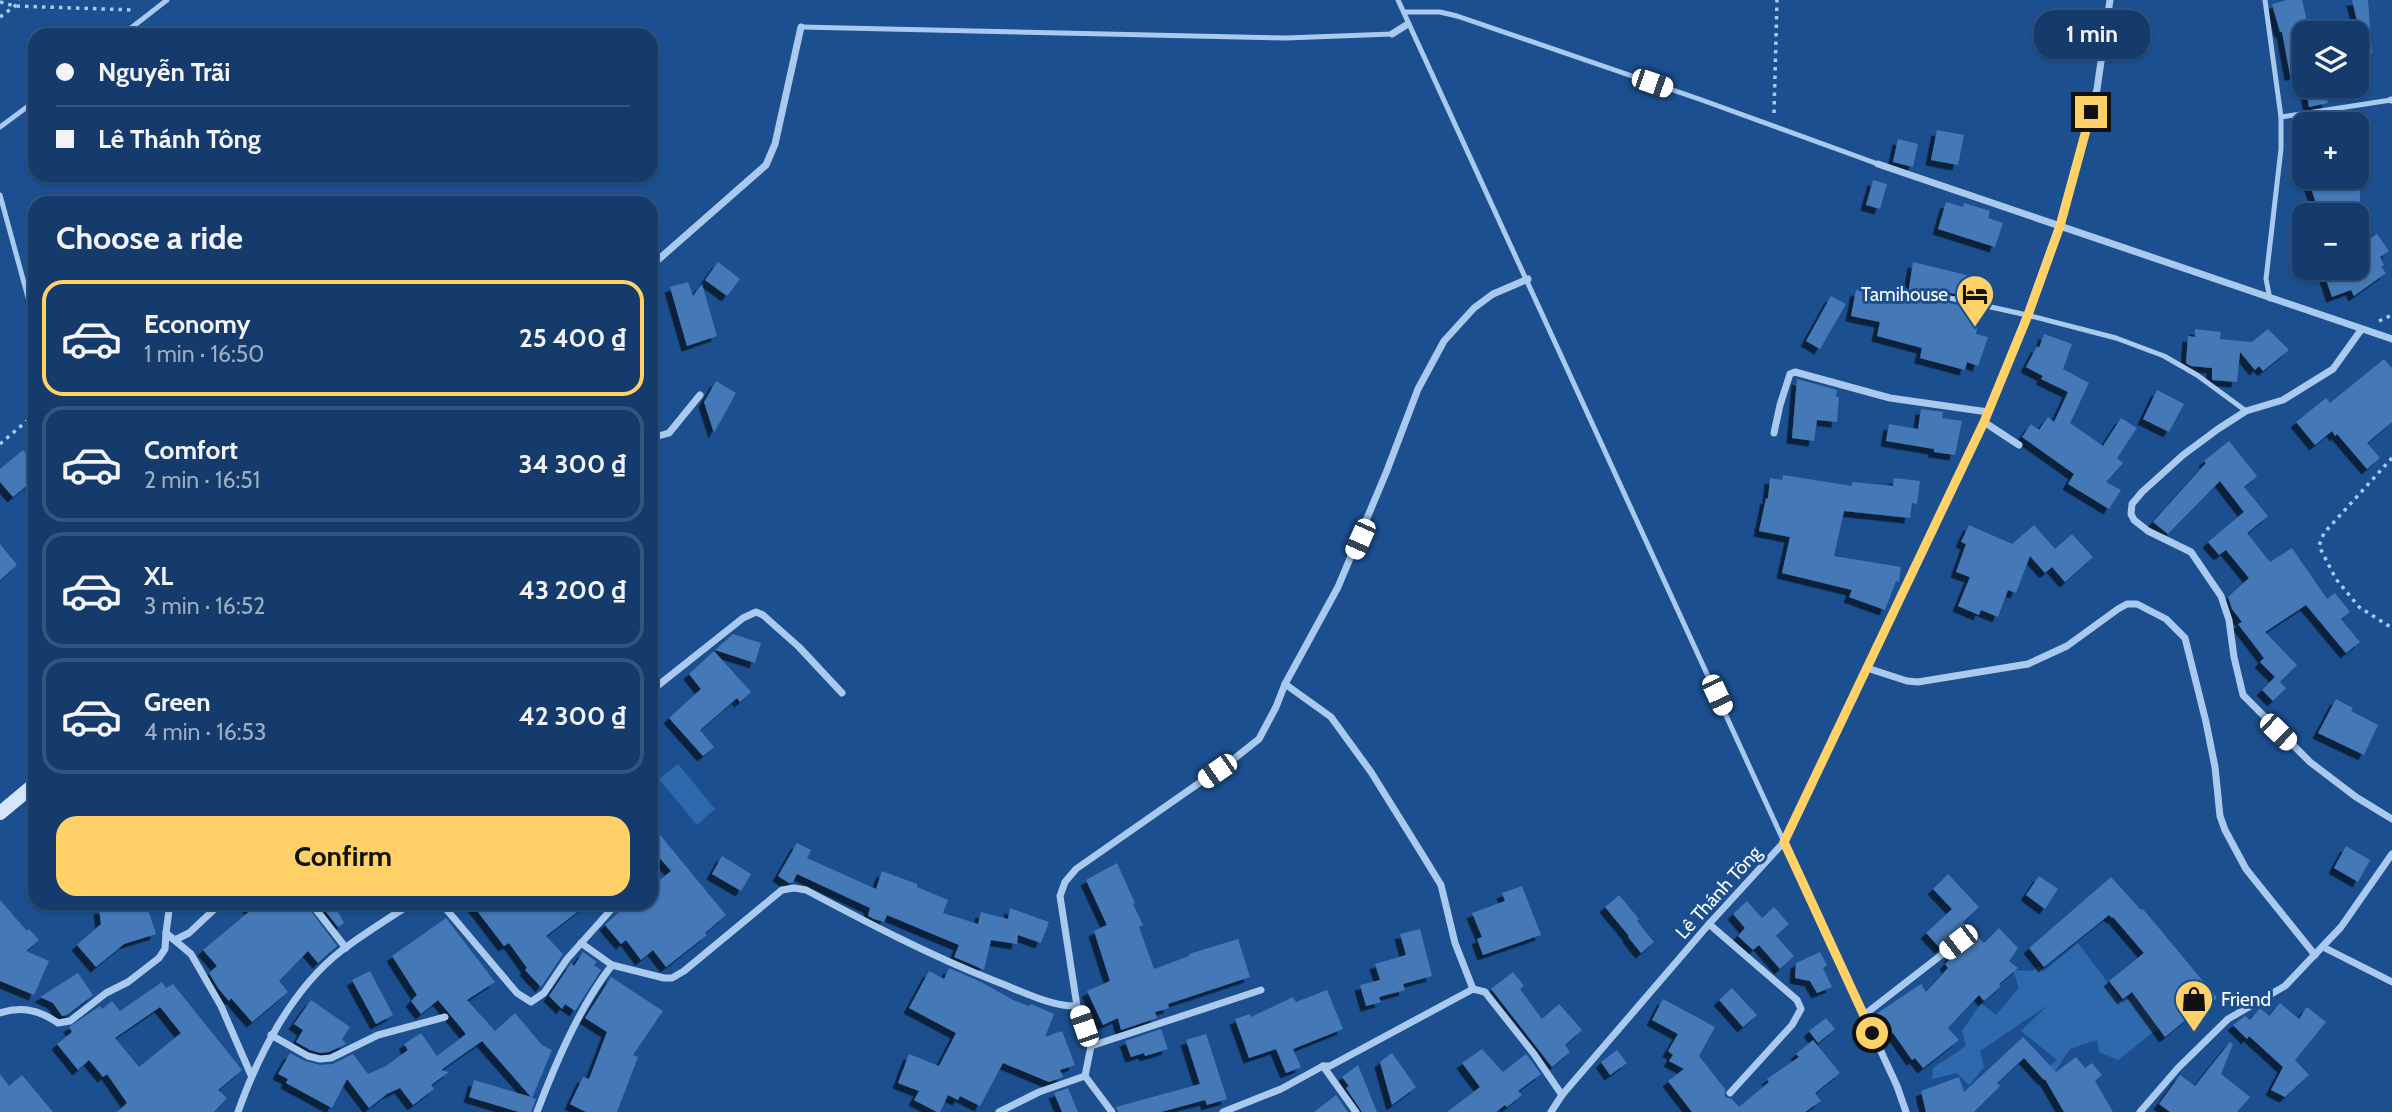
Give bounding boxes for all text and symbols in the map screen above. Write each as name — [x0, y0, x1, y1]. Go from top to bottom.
callout: 1 min — [2033, 10, 2149, 60]
text: 1 min — [2066, 20, 2118, 48]
map controls — [2292, 21, 2369, 280]
button: layers — [2292, 21, 2369, 98]
text: Nguyễn Trãi — [98, 56, 231, 88]
car — [1629, 66, 1676, 100]
route end — [2075, 96, 2107, 128]
button: + — [2292, 112, 2369, 189]
text: Lê Thánh Tông — [98, 123, 261, 155]
button: − — [2292, 203, 2369, 280]
text: Choose a ride — [56, 218, 243, 257]
hotel icon: Tamihouse — [1954, 273, 1996, 328]
place label: Tamihouse — [1861, 283, 1948, 306]
icon: car — [60, 307, 123, 370]
text: Economy — [144, 308, 250, 340]
text: 25 400 ₫ — [519, 322, 626, 354]
text: 1 min · 16:50 — [144, 340, 264, 368]
icon: car — [60, 433, 123, 496]
text: Comfort — [144, 434, 238, 466]
text: 34 300 ₫ — [519, 448, 626, 480]
text: 2 min · 16:51 — [144, 466, 260, 494]
car — [1342, 516, 1379, 562]
icon: car — [60, 559, 123, 622]
text: XL — [144, 560, 173, 592]
text: 43 200 ₫ — [519, 574, 626, 606]
text: 3 min · 16:52 — [144, 592, 265, 620]
car — [1699, 672, 1736, 718]
icon: car — [60, 685, 123, 748]
text: Green — [144, 686, 211, 718]
text: 42 300 ₫ — [519, 700, 626, 732]
car — [2256, 710, 2301, 754]
text: 4 min · 16:53 — [144, 718, 266, 746]
car — [1194, 750, 1241, 792]
button: Confirm — [56, 816, 630, 896]
street label: Lê Thánh Tông — [1671, 841, 1766, 944]
car — [1935, 921, 1982, 963]
shop icon: Friend — [2173, 978, 2215, 1033]
place label: Friend — [2221, 988, 2271, 1011]
car — [1068, 1003, 1101, 1049]
route start — [1856, 1017, 1888, 1049]

